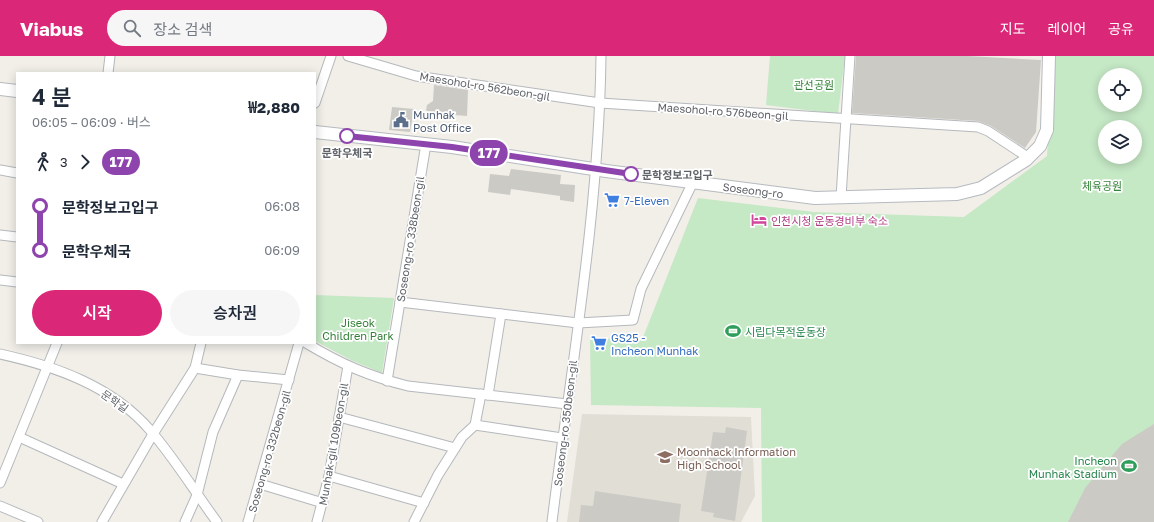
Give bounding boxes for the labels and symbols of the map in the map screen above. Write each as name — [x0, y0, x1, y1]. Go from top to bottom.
street label: Maesohol-ro 562beon-gil — [419, 69, 552, 103]
park label: 관선공원 — [794, 78, 834, 91]
street label: Maesohol-ro 576beon-gil — [657, 100, 789, 122]
place label: Munhak Post Office — [413, 108, 471, 134]
public building icon: Munhak Post Office — [392, 111, 410, 129]
marker: 문학우체국 — [339, 128, 355, 144]
line badge: 177 — [466, 140, 512, 166]
place label: 문학우체국 — [322, 146, 372, 159]
marker: 문학정보고입구 — [623, 166, 639, 182]
place label: 문학정보고입구 — [642, 168, 713, 181]
street label: Soseong-ro 338beon-gil — [394, 175, 426, 303]
park label: 체육공원 — [1082, 179, 1122, 192]
street label: Soseong-ro — [722, 180, 784, 200]
supermarket icon: 7-Eleven — [603, 191, 621, 209]
place label: 7-Eleven — [624, 194, 669, 207]
hotel icon: 인천시청 운동경비부 숙소 — [750, 211, 768, 229]
place label: 인천시청 운동경비부 숙소 — [771, 214, 888, 227]
park label: Jiseok Children Park — [322, 316, 394, 342]
sports icon: 시립다목적운동장 — [724, 322, 742, 340]
place label: 시립다목적운동장 — [745, 325, 826, 338]
place label: GS25 - Incheon Munhak — [611, 331, 699, 357]
supermarket icon: GS25 - Incheon Munhak — [590, 334, 608, 352]
street label: Soseong-ro 350beon-gil — [551, 359, 579, 487]
street label: Munhak-gil 109beon-gil — [316, 381, 350, 506]
street label: 문학길 — [99, 387, 131, 415]
street label: Soseong-ro 332beon-gil — [245, 388, 293, 514]
place label: Moonhack Information High School — [677, 445, 796, 471]
school or university icon: Moonhack Information High School — [656, 448, 674, 466]
place label: Incheon Munhak Stadium — [1029, 454, 1117, 480]
sports icon: Incheon Munhak Stadium — [1120, 457, 1138, 475]

